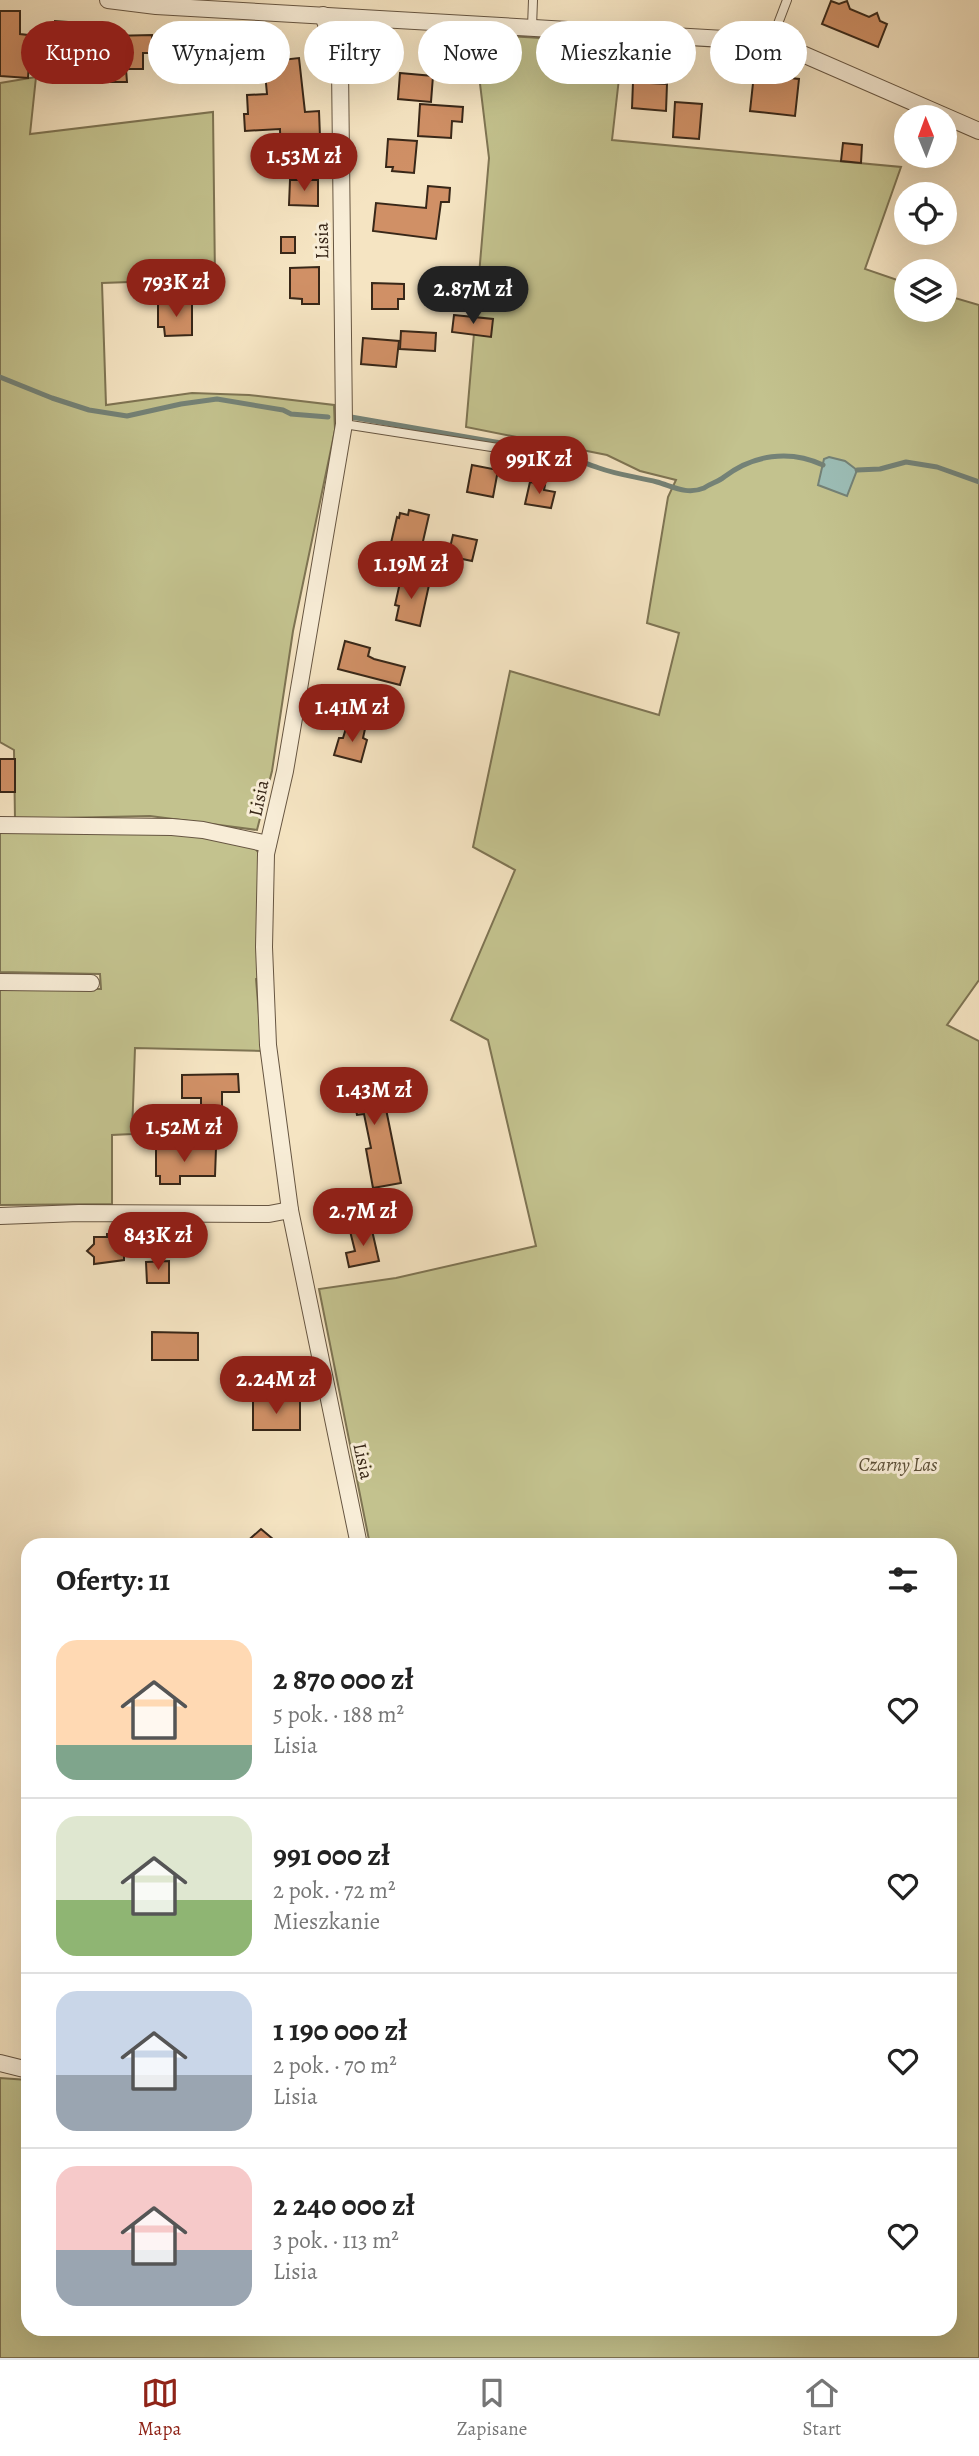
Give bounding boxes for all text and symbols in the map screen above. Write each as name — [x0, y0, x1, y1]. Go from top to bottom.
chip: Kupno — [21, 21, 134, 84]
chip: Wynajem — [148, 21, 290, 84]
chip: Filtry — [304, 21, 404, 84]
chip: Nowe — [418, 21, 522, 84]
chip: Mieszkanie — [536, 21, 696, 84]
chip: Dom — [710, 21, 807, 84]
north arrow — [894, 105, 957, 168]
map controls — [894, 105, 957, 322]
pin: 1.53M zł — [232, 134, 376, 193]
text: 1.53M zł — [266, 140, 342, 171]
button: locate — [894, 182, 957, 245]
street label: Lisia — [309, 222, 335, 260]
button: layers — [894, 259, 957, 322]
pin: 793K zł — [111, 260, 241, 319]
text: 793K zł — [143, 266, 210, 297]
pin: 2.87M zł — [401, 266, 545, 326]
text: 2.87M zł — [433, 273, 513, 304]
pin: 991K zł — [474, 436, 604, 496]
text: 991K zł — [506, 443, 572, 474]
pin: 1.19M zł — [339, 542, 483, 601]
text: 1.19M zł — [374, 548, 448, 579]
pin: 1.41M zł — [280, 684, 424, 744]
text: 1.41M zł — [315, 691, 389, 722]
street label: Lisia — [242, 777, 276, 819]
pin: 1.43M zł — [302, 1068, 446, 1127]
text: 1.43M zł — [336, 1074, 412, 1105]
pin: 1.52M zł — [112, 1104, 256, 1164]
text: 1.52M zł — [146, 1111, 222, 1142]
pin: 2.7M zł — [298, 1188, 428, 1248]
text: 2.7M zł — [329, 1195, 397, 1226]
pin: 843K zł — [93, 1212, 223, 1272]
text: 843K zł — [124, 1219, 192, 1250]
pin: 2.24M zł — [204, 1356, 348, 1416]
text: 2.24M zł — [236, 1363, 316, 1394]
street label: Lisia — [346, 1440, 380, 1482]
park label: Czarny Las — [859, 1452, 938, 1478]
text: Oferty: 11 — [56, 1560, 170, 1600]
icon: filters — [884, 1561, 922, 1599]
text: 2 870 000 zł — [273, 1659, 414, 1699]
icon: home — [112, 1668, 196, 1752]
icon: heart — [884, 1691, 922, 1729]
text: 5 pok. · 188 m² — [273, 1699, 404, 1730]
text: Lisia — [273, 1730, 318, 1761]
text: 991 000 zł — [273, 1835, 390, 1875]
icon: home — [112, 1844, 196, 1928]
icon: heart — [884, 1867, 922, 1905]
text: 2 pok. · 72 m² — [273, 1875, 396, 1906]
text: Mieszkanie — [273, 1906, 380, 1937]
text: 1 190 000 zł — [273, 2010, 407, 2050]
icon: home — [112, 2019, 196, 2103]
icon: heart — [884, 2042, 922, 2080]
text: 2 pok. · 70 m² — [273, 2050, 397, 2081]
text: Lisia — [273, 2081, 318, 2112]
text: 2 240 000 zł — [273, 2185, 415, 2225]
icon: home — [112, 2194, 196, 2278]
icon: heart — [884, 2217, 922, 2255]
text: 3 pok. · 113 m² — [273, 2225, 399, 2256]
text: Lisia — [273, 2256, 318, 2287]
tab: Mapa — [138, 2374, 181, 2442]
tab: Zapisane — [457, 2374, 527, 2442]
tab: Start — [803, 2374, 841, 2442]

